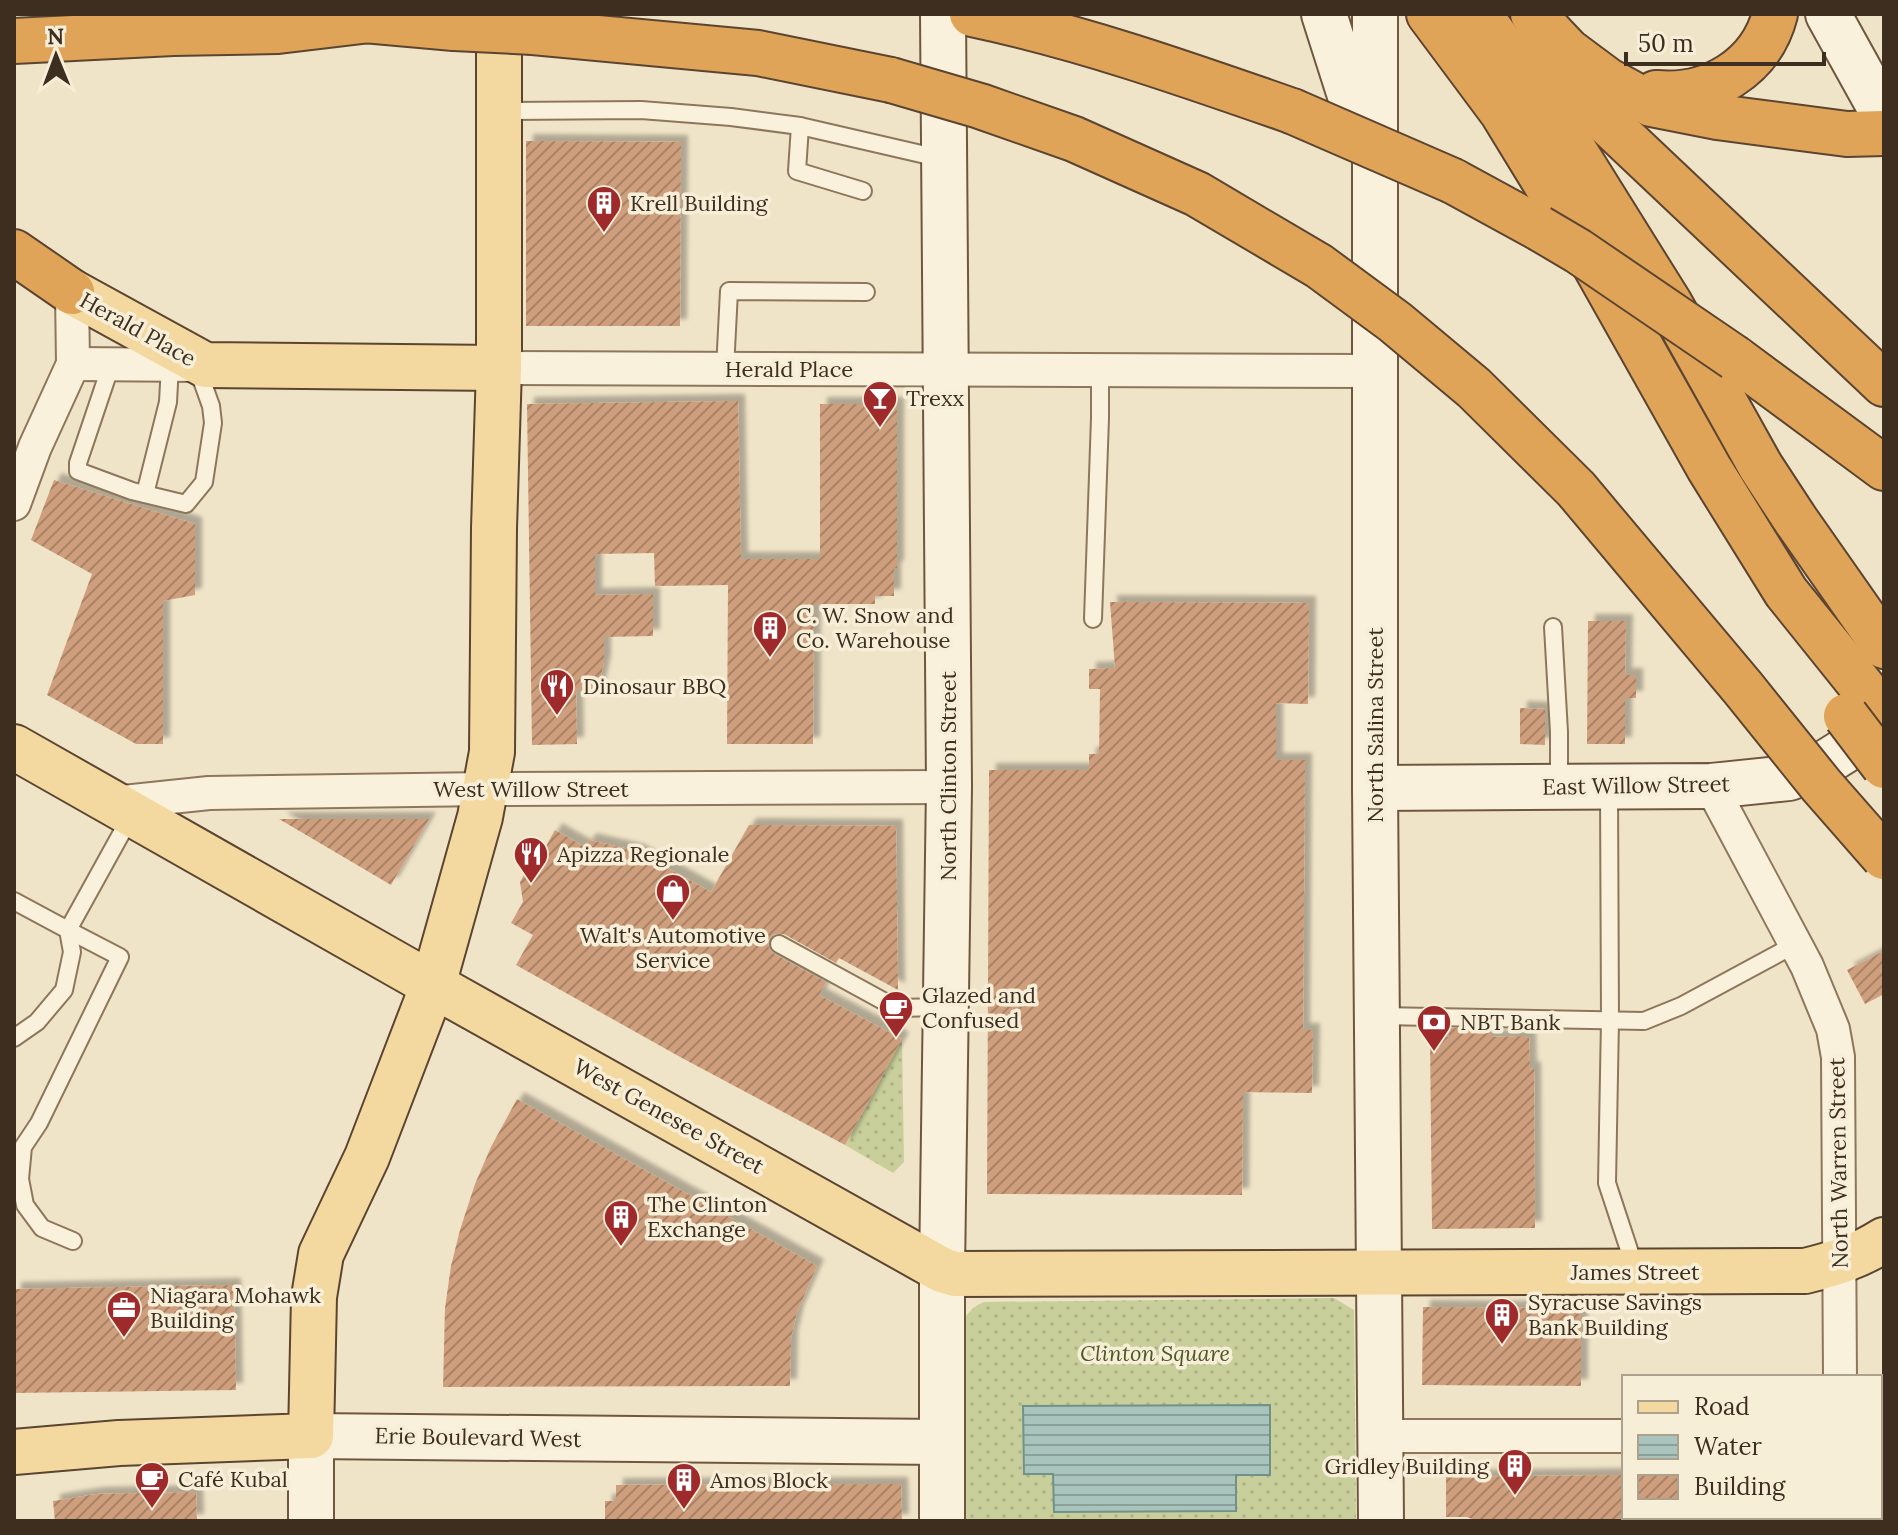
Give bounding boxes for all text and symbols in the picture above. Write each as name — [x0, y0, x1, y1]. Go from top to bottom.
north arrow — [16, 16, 96, 96]
scale bar — [1626, 16, 1824, 66]
text: N — [47, 22, 64, 50]
text: 50 m — [1638, 28, 1694, 59]
building icon: Krell Building — [585, 184, 623, 234]
place label: Krell Building — [630, 189, 769, 217]
street label: Herald Place — [75, 286, 201, 372]
street label: Herald Place — [725, 355, 853, 383]
bar icon: Trexx — [861, 379, 899, 429]
place label: Trexx — [906, 384, 965, 412]
place label: C. W. Snow and Co. Warehouse — [796, 601, 954, 654]
building icon: C. W. Snow and Co. Warehouse — [751, 609, 789, 659]
street label: North Salina Street — [1361, 627, 1389, 823]
restaurant icon: Dinosaur BBQ — [538, 667, 576, 717]
street label: North Clinton Street — [934, 670, 962, 881]
place label: Dinosaur BBQ — [583, 672, 727, 700]
street label: East Willow Street — [1542, 769, 1731, 801]
street label: West Willow Street — [433, 775, 629, 803]
restaurant icon: Apizza Regionale — [512, 835, 550, 885]
place label: Apizza Regionale — [556, 840, 730, 868]
shop icon: Walt's Automotive Service — [654, 872, 692, 922]
place label: Walt's Automotive Service — [580, 921, 766, 974]
place label: Glazed and Confused — [922, 981, 1036, 1034]
cafe icon: Glazed and Confused — [877, 989, 915, 1039]
bank icon: NBT Bank — [1415, 1003, 1453, 1053]
place label: NBT Bank — [1460, 1008, 1561, 1036]
street label: West Genesee Street — [569, 1052, 770, 1180]
street label: North Warren Street — [1822, 1057, 1854, 1269]
place label: The Clinton Exchange — [647, 1190, 767, 1243]
building icon: The Clinton Exchange — [602, 1198, 640, 1248]
street label: James Street — [1569, 1258, 1700, 1286]
place label: Niagara Mohawk Building — [150, 1281, 321, 1334]
place label: Syracuse Savings Bank Building — [1528, 1288, 1702, 1341]
office icon: Niagara Mohawk Building — [105, 1289, 143, 1339]
building icon: Syracuse Savings Bank Building — [1483, 1296, 1521, 1346]
park label: Clinton Square — [1080, 1339, 1230, 1367]
legend — [1622, 1375, 1882, 1519]
text: Road — [1694, 1391, 1750, 1422]
street label: Erie Boulevard West — [374, 1421, 582, 1453]
text: Water — [1694, 1431, 1762, 1462]
building icon: Gridley Building — [1496, 1447, 1534, 1497]
place label: Gridley Building — [1325, 1452, 1490, 1480]
cafe icon: Café Kubal — [133, 1460, 171, 1510]
building icon: Amos Block — [665, 1461, 703, 1511]
place label: Café Kubal — [178, 1465, 288, 1493]
place label: Amos Block — [709, 1466, 828, 1494]
text: Building — [1694, 1471, 1786, 1502]

